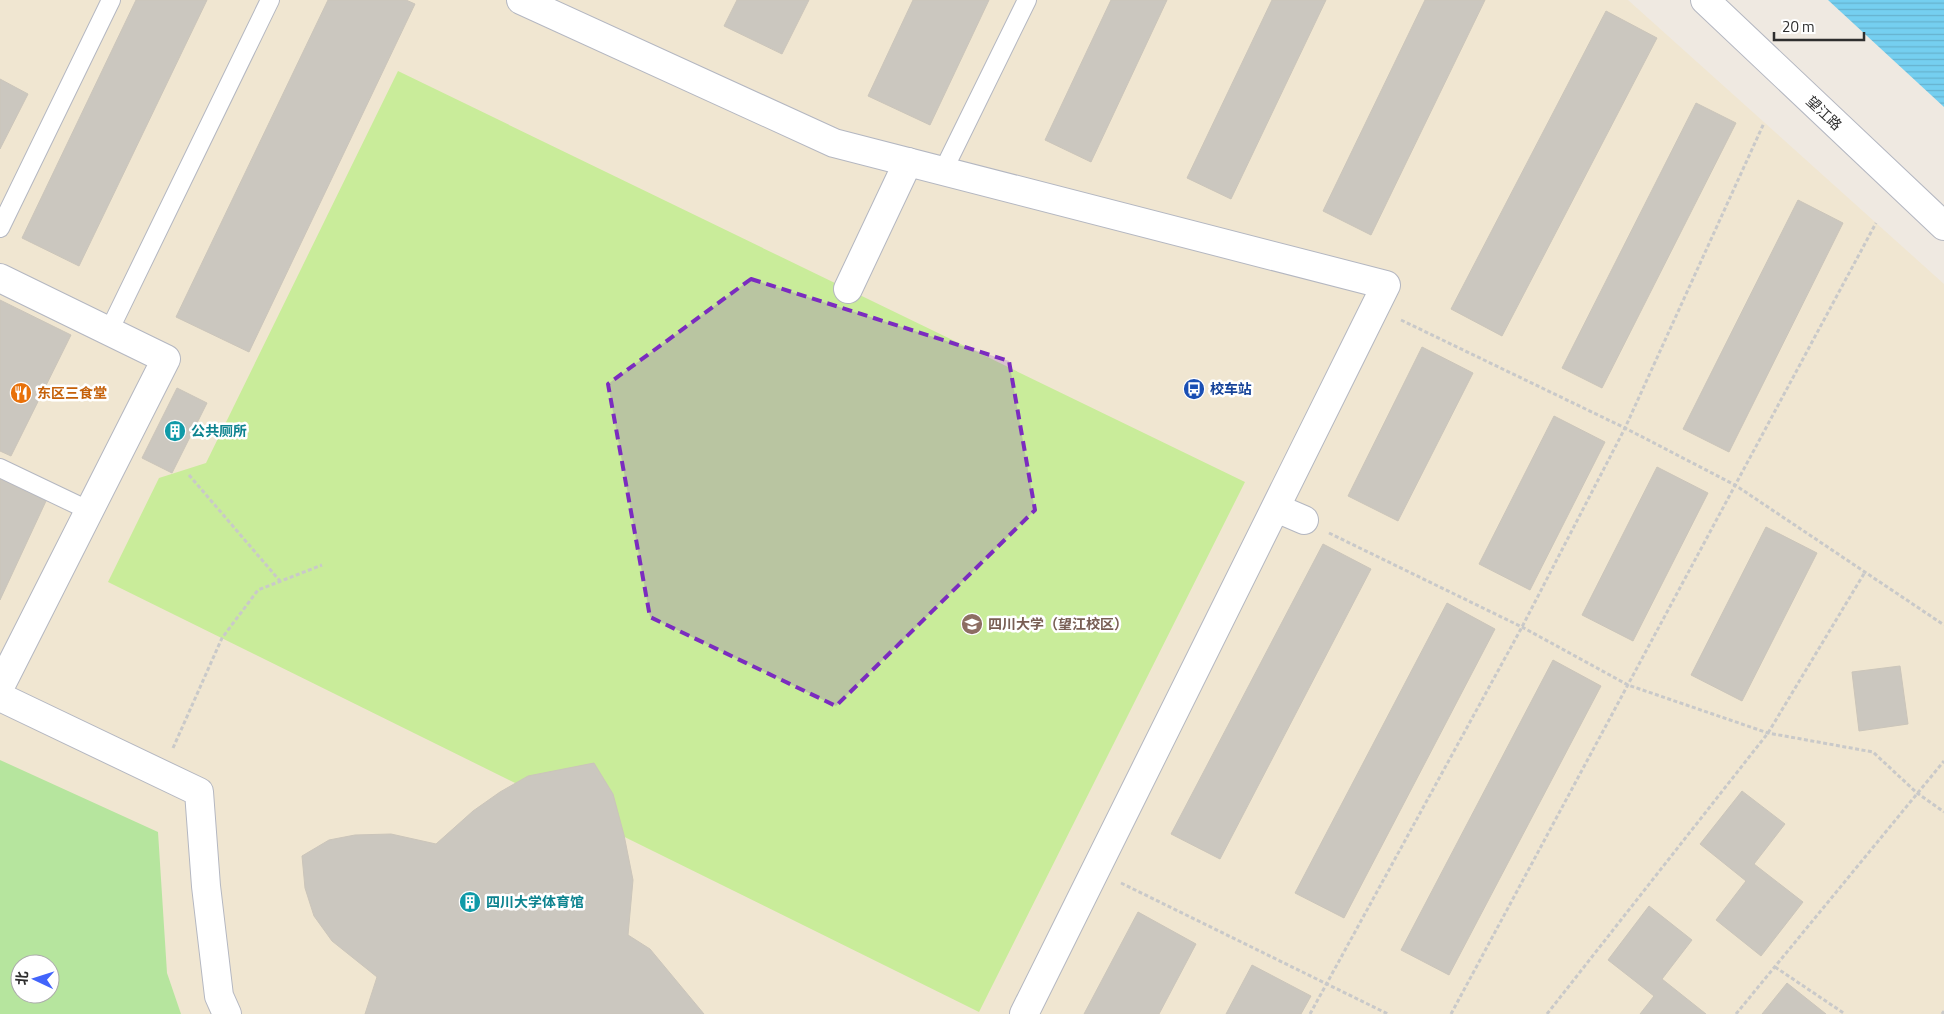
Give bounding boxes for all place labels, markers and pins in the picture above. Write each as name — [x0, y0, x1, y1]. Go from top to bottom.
bus stop icon: 校车站 — [1182, 377, 1206, 401]
place label: 校车站 — [1210, 378, 1252, 399]
restaurant icon: 东区三食堂 — [9, 381, 33, 405]
place label: 东区三食堂 — [37, 382, 107, 403]
building icon: 公共厕所 — [163, 419, 187, 443]
place label: 公共厕所 — [191, 420, 247, 441]
school or university icon: 四川大学（望江校区） — [960, 612, 984, 636]
place label: 四川大学（望江校区） — [988, 613, 1128, 634]
building icon: 四川大学体育馆 — [458, 890, 482, 914]
place label: 四川大学体育馆 — [486, 891, 584, 912]

